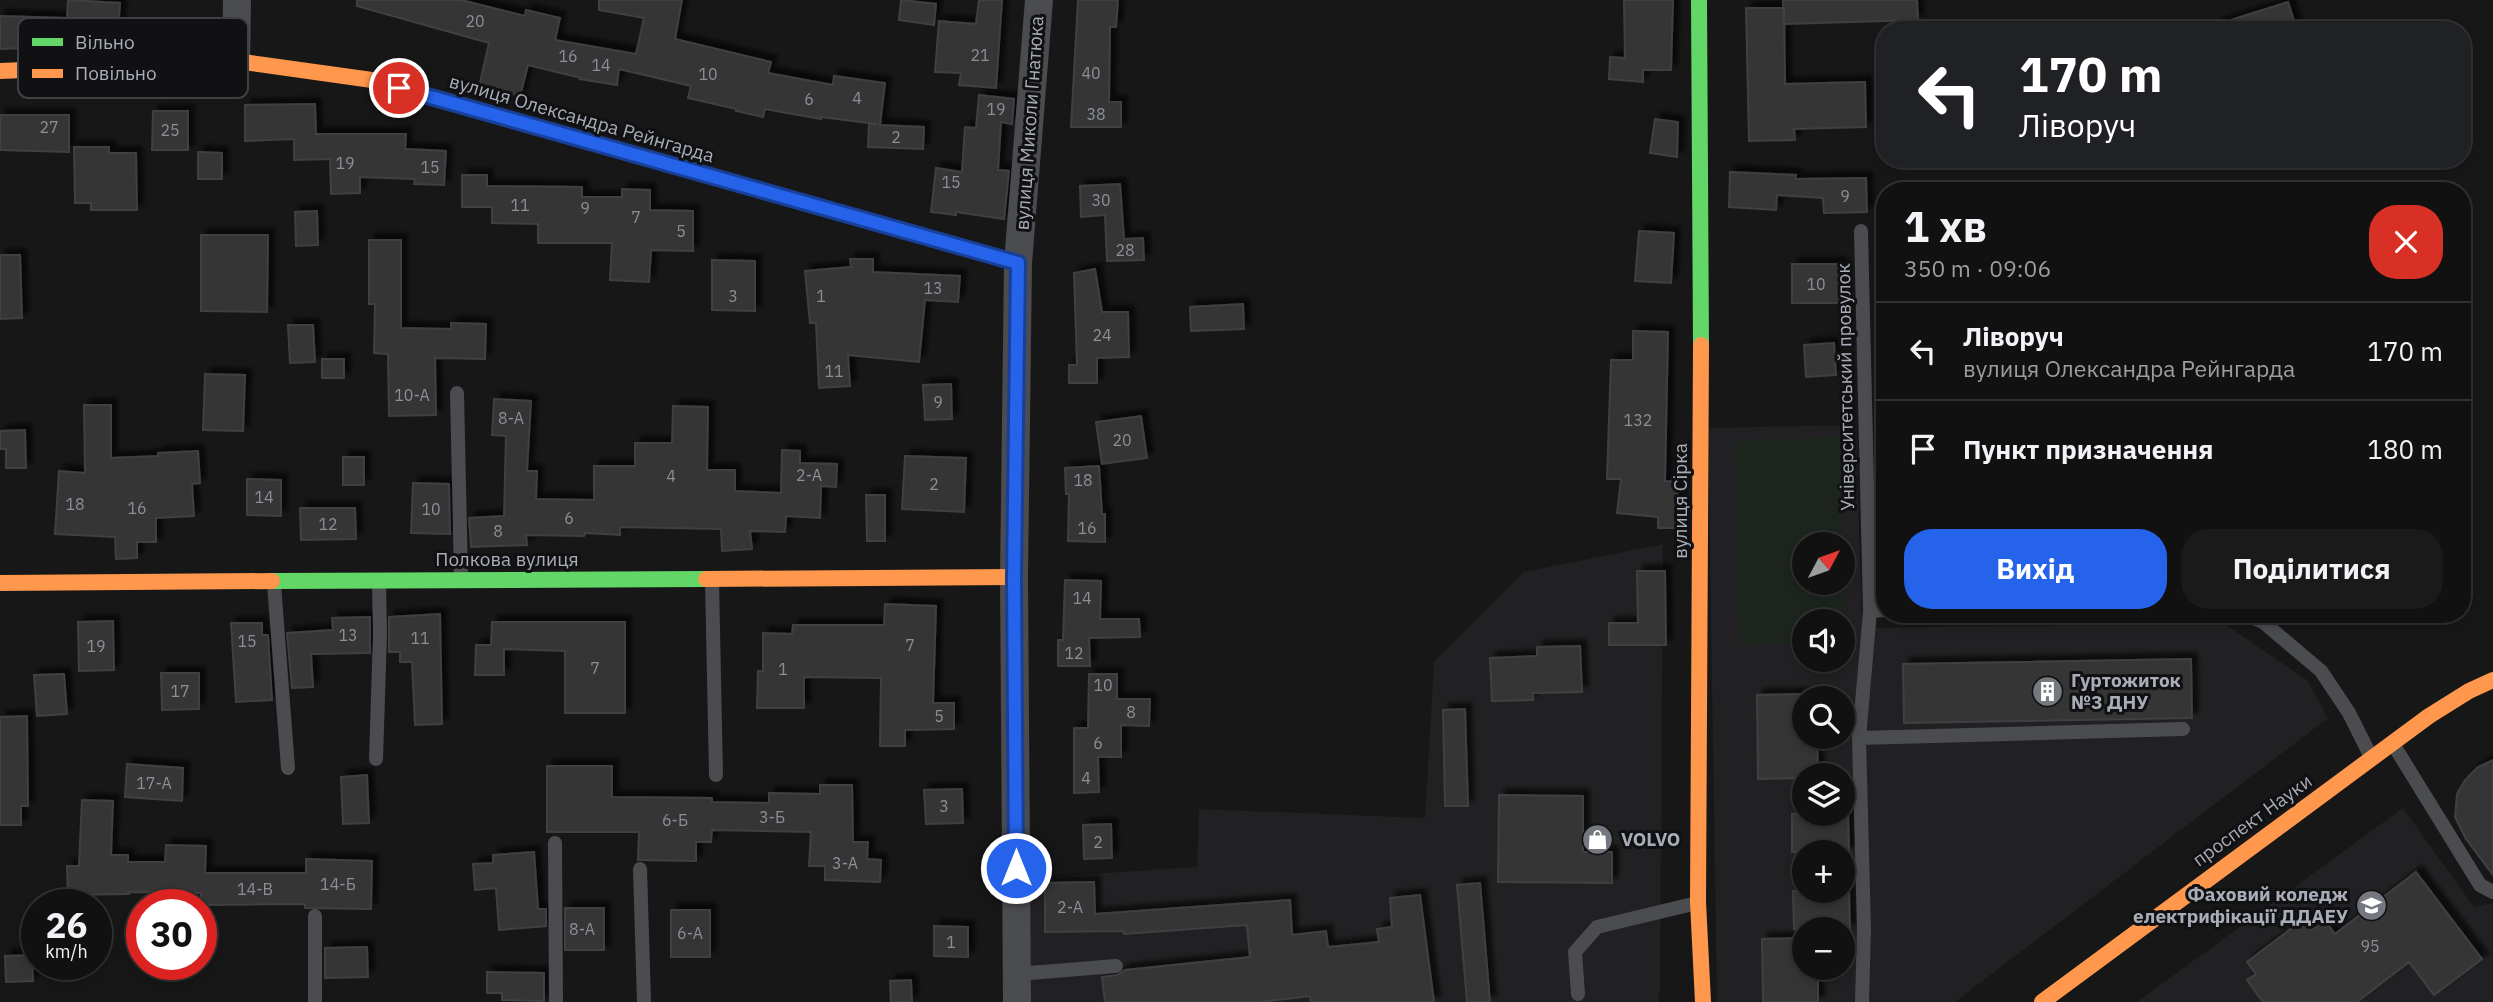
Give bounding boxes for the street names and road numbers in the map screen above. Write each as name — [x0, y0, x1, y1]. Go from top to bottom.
street label: вулиця Миколи Гнатюка — [1010, 15, 1048, 231]
street label: вулиця Олександра Рейнгарда — [447, 69, 717, 167]
street label: Університетський провулок — [1831, 263, 1859, 511]
street label: вулиця Сірка — [1668, 443, 1692, 559]
street label: Полкова вулиця — [435, 547, 579, 571]
street label: проспект Науки — [2188, 769, 2316, 871]

